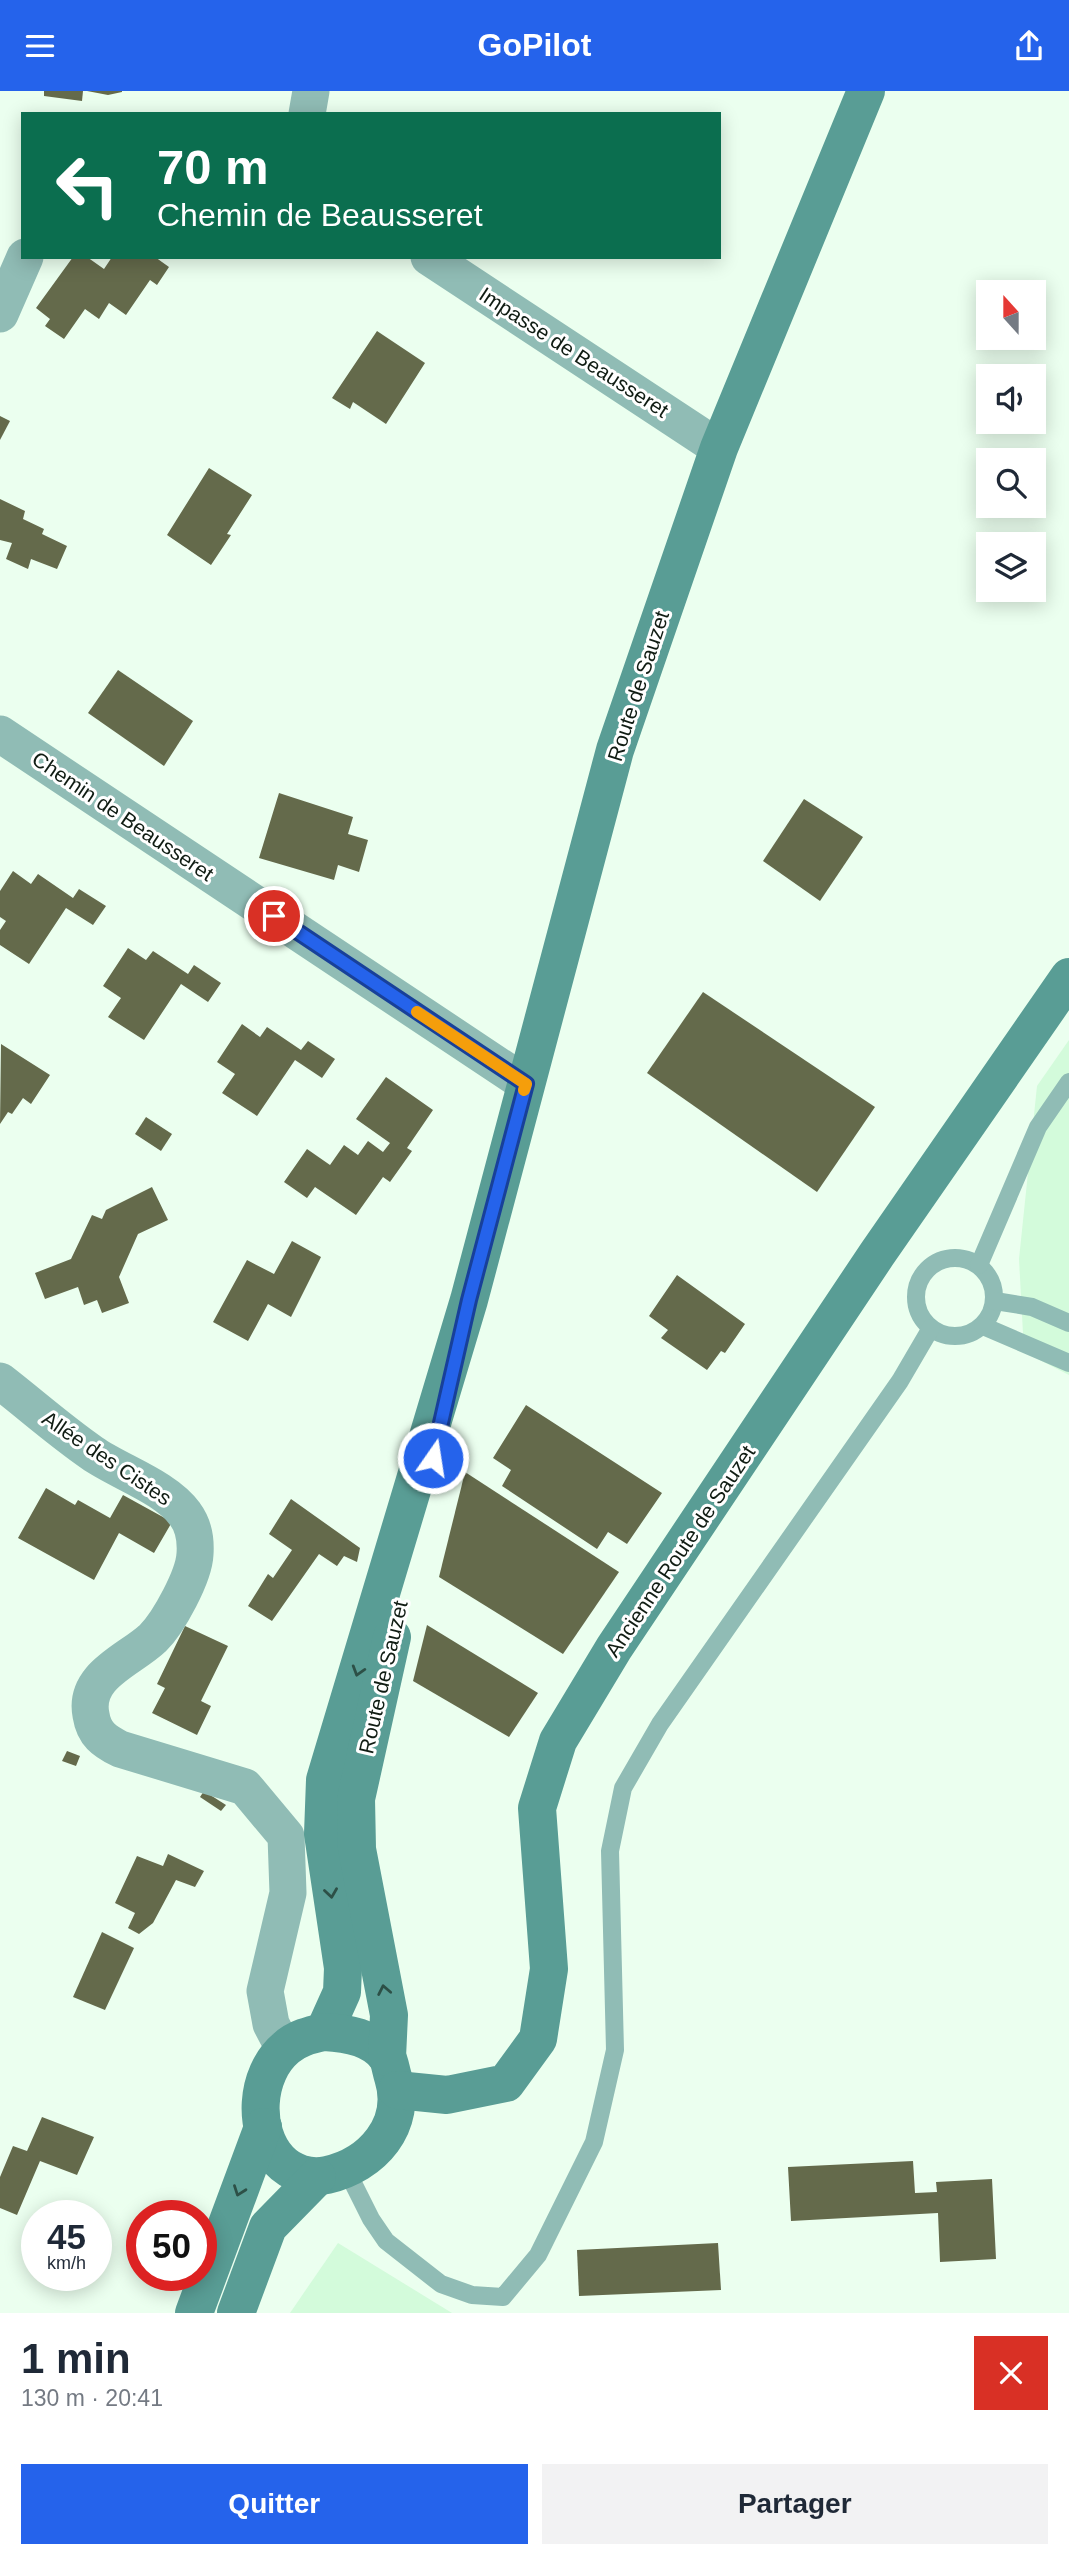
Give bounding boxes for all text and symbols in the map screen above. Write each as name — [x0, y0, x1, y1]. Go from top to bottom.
icon: menu — [21, 27, 59, 65]
text: GoPilot — [478, 27, 591, 63]
icon: share — [1010, 27, 1048, 65]
icon: left — [42, 140, 133, 231]
text: 70 m — [157, 140, 269, 194]
text: Chemin de Beausseret — [157, 197, 483, 233]
north arrow — [976, 280, 1046, 350]
map controls — [976, 280, 1046, 602]
street label: Impasse de Beausseret — [475, 282, 673, 422]
button: sound — [976, 364, 1046, 434]
button: search — [976, 448, 1046, 518]
button: layers — [976, 532, 1046, 602]
street label: Route de Sauzet — [603, 608, 673, 764]
street label: Chemin de Beausseret — [28, 747, 218, 885]
pin — [244, 886, 304, 946]
icon: arrive — [255, 897, 293, 935]
street label: Allée des Cistes — [38, 1406, 176, 1510]
position arrow — [396, 1421, 470, 1495]
street label: Ancienne Route de Sauzet — [601, 1441, 759, 1661]
street label: Route de Sauzet — [354, 1598, 412, 1756]
one-way arrow — [351, 1665, 366, 1677]
one-way arrow — [324, 1887, 339, 1899]
one-way arrow — [377, 1984, 392, 1996]
one-way arrow — [234, 2184, 248, 2196]
speed limit sign: 50 — [126, 2200, 217, 2291]
text: 45 — [47, 2217, 86, 2256]
text: km/h — [47, 2253, 86, 2273]
text: 1 min — [21, 2335, 131, 2382]
button: close — [974, 2336, 1048, 2410]
text: 130 m · 20:41 — [21, 2385, 163, 2411]
button: Quitter — [21, 2464, 528, 2544]
button: Partager — [542, 2464, 1048, 2544]

